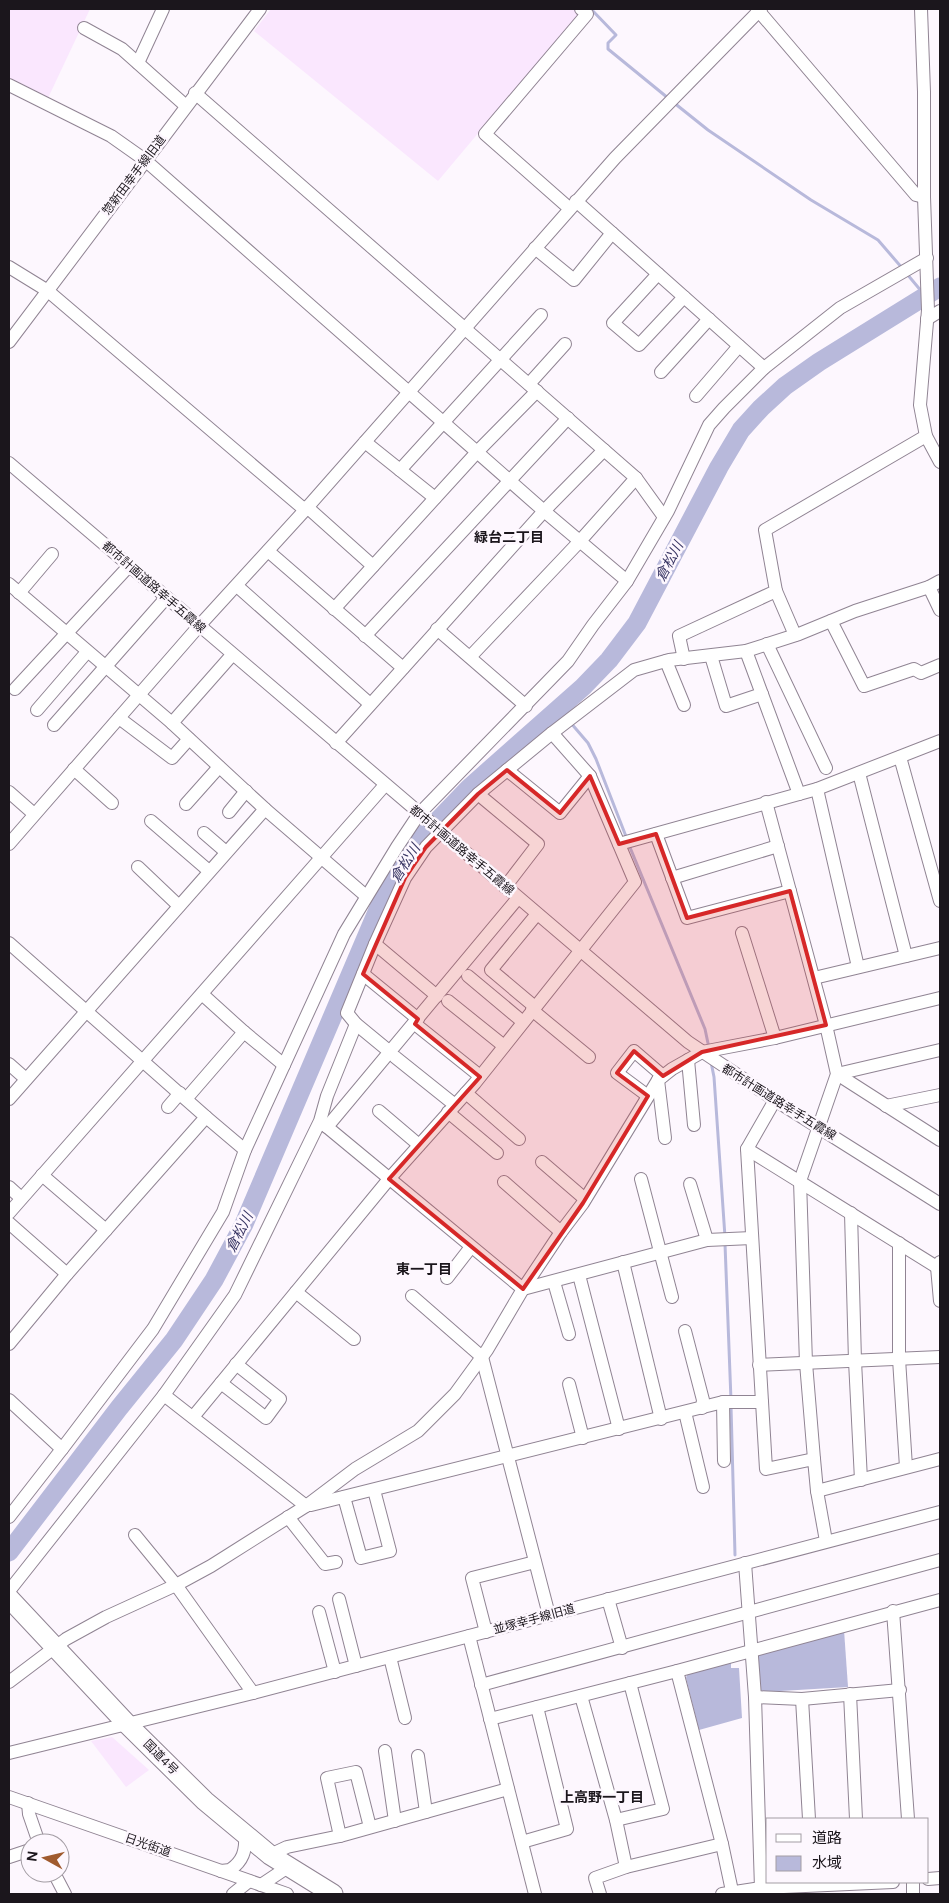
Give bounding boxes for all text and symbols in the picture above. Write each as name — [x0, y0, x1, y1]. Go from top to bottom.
street label: 惣新田幸手線旧道 — [99, 132, 169, 218]
district label: 緑台二丁目 — [474, 528, 544, 546]
water label: 倉松川 — [651, 536, 688, 584]
street label: 都市計画道路幸手五霞線 — [99, 538, 209, 636]
street label: 都市計画道路幸手五霞線 — [406, 801, 518, 899]
water label: 倉松川 — [386, 839, 425, 886]
street label: 都市計画道路幸手五霞線 — [719, 1060, 839, 1144]
water label: 倉松川 — [221, 1207, 257, 1255]
district label: 東一丁目 — [396, 1260, 452, 1278]
street label: 並塚幸手線旧道 — [491, 1600, 577, 1638]
street label: 国道4号 — [140, 1736, 182, 1778]
district label: 上高野一丁目 — [560, 1788, 644, 1806]
legend — [766, 1818, 929, 1883]
text: 道路 — [812, 1828, 842, 1848]
street label: 日光街道 — [123, 1830, 173, 1860]
north arrow — [20, 1833, 70, 1883]
text: N — [23, 1850, 42, 1863]
text: 水域 — [812, 1853, 842, 1873]

